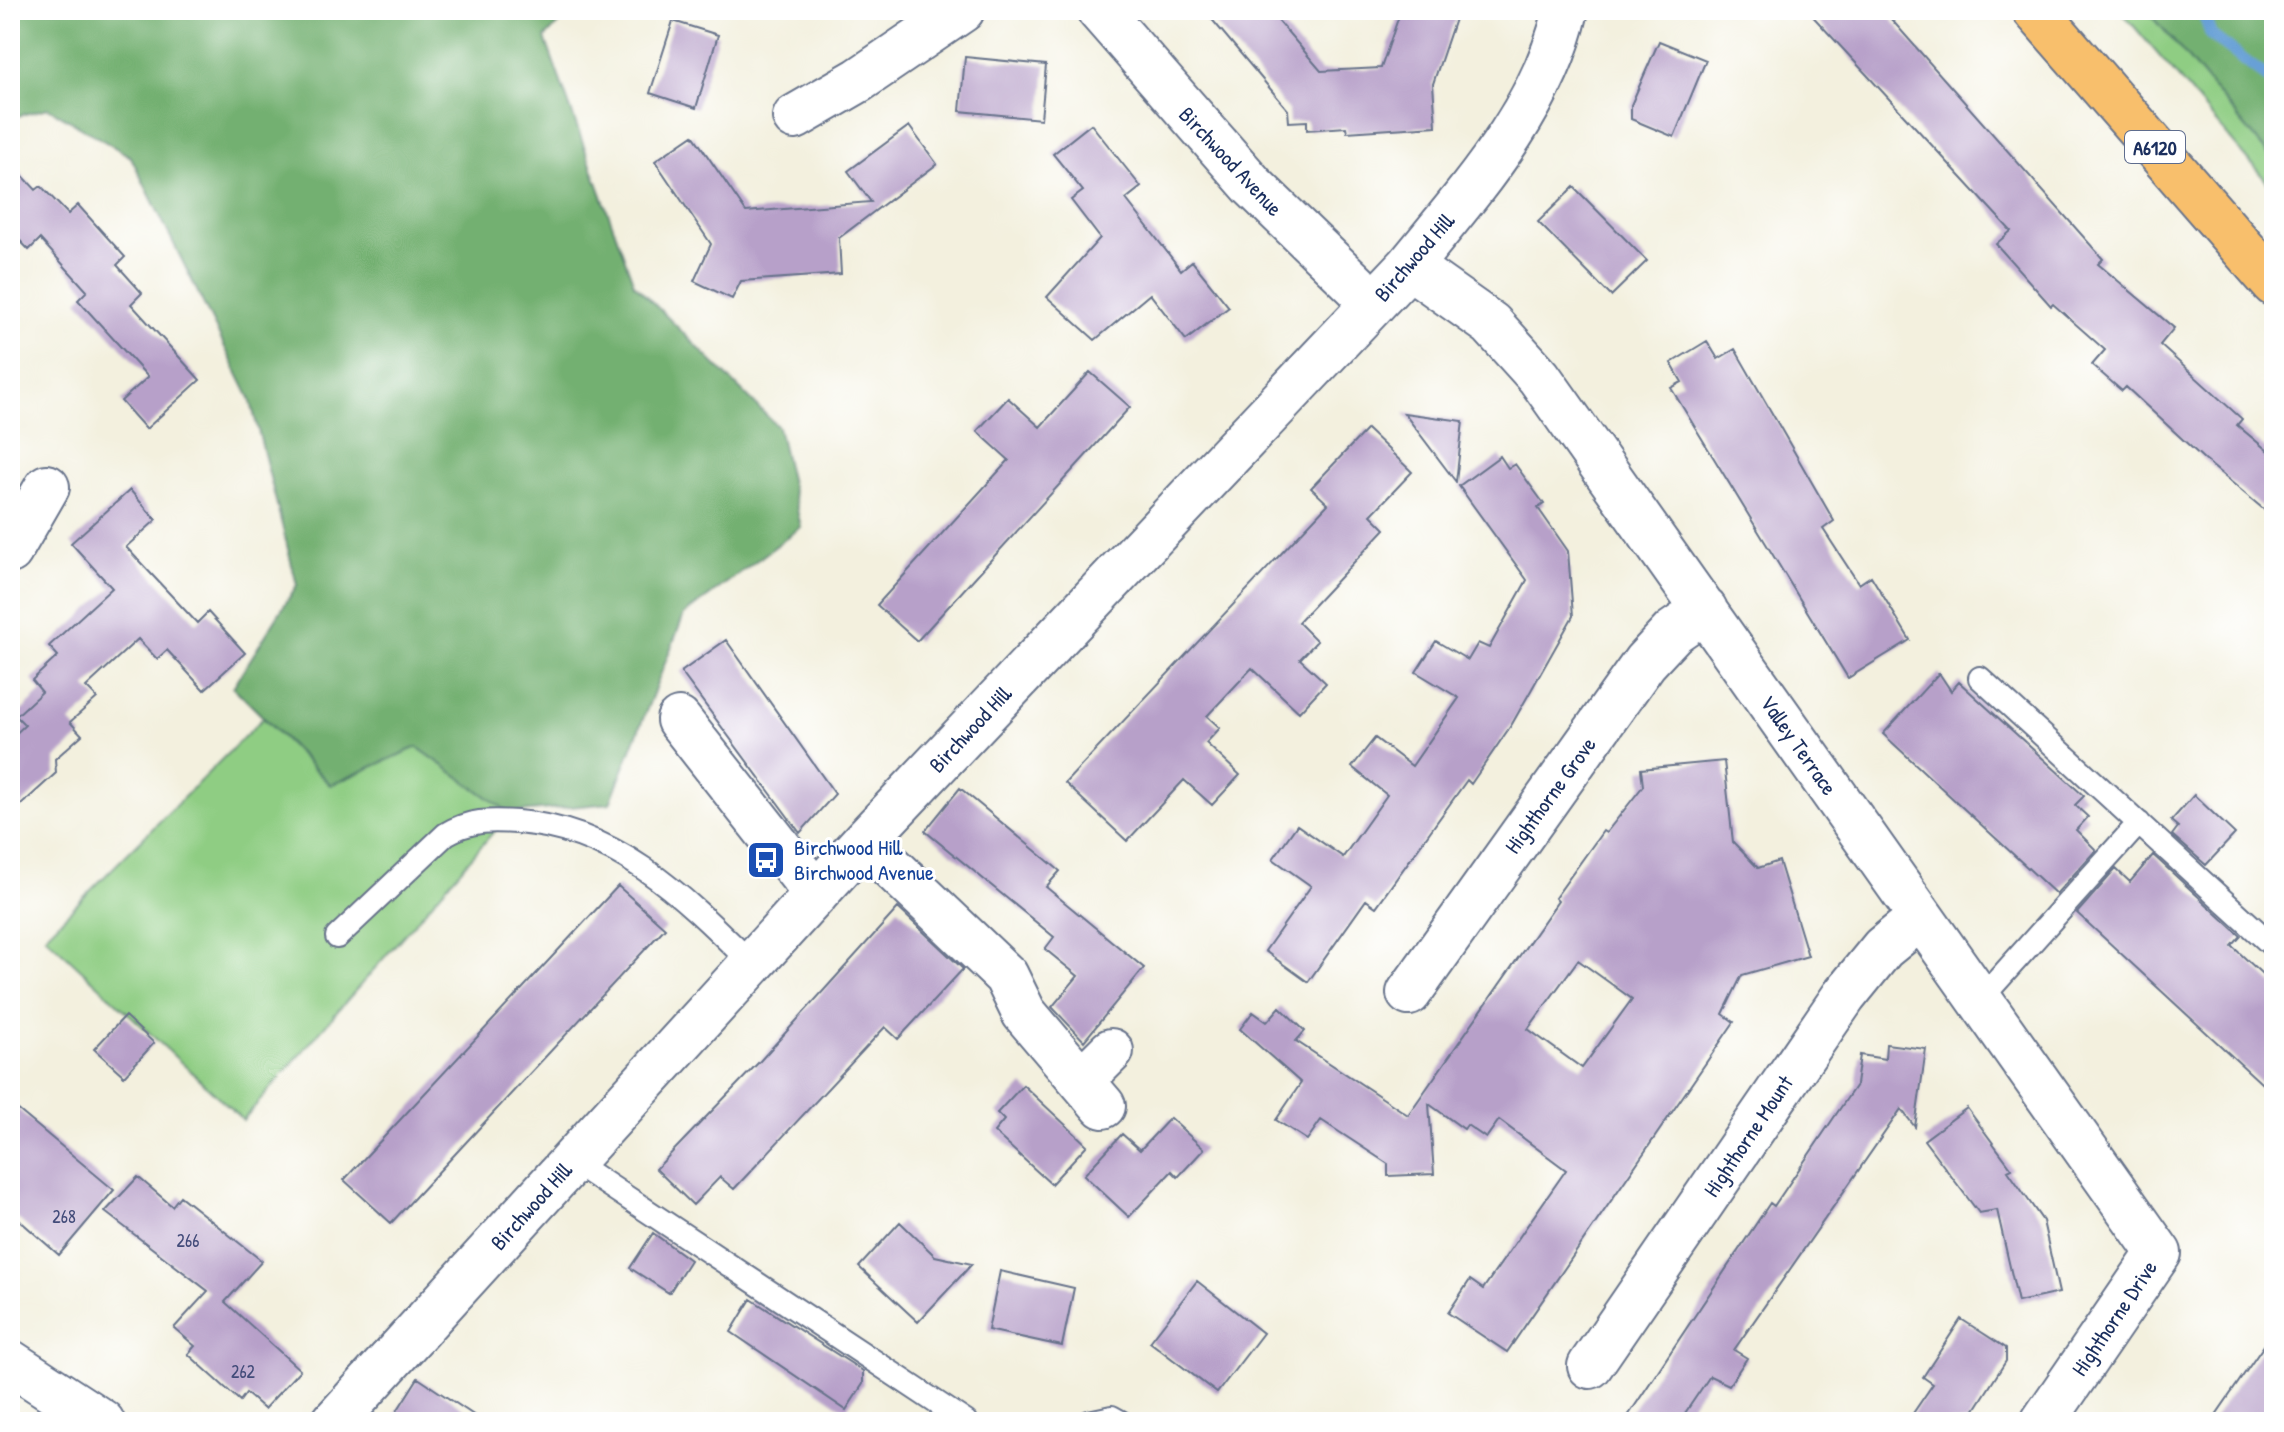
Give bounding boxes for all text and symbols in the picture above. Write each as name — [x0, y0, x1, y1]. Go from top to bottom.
street label: Birchwood Avenue — [1172, 100, 1290, 222]
road number: A6120 — [2125, 131, 2185, 163]
street label: Birchwood Hill — [1367, 206, 1461, 308]
street label: Birchwood Hill — [922, 679, 1018, 779]
street label: Valley Terrace — [1754, 689, 1845, 801]
street label: Highthorne Grove — [1497, 730, 1603, 859]
place label: Birchwood Hill Birchwood Avenue — [794, 832, 934, 887]
bus stop icon: Birchwood Hill Birchwood Avenue — [745, 839, 787, 881]
street label: Highthorne Mount — [1696, 1069, 1800, 1203]
street label: Birchwood Hill — [484, 1155, 579, 1256]
house number: 268 — [52, 1204, 76, 1229]
house number: 266 — [177, 1228, 199, 1253]
street label: Highthorne Drive — [2064, 1254, 2164, 1382]
house number: 262 — [231, 1359, 256, 1384]

